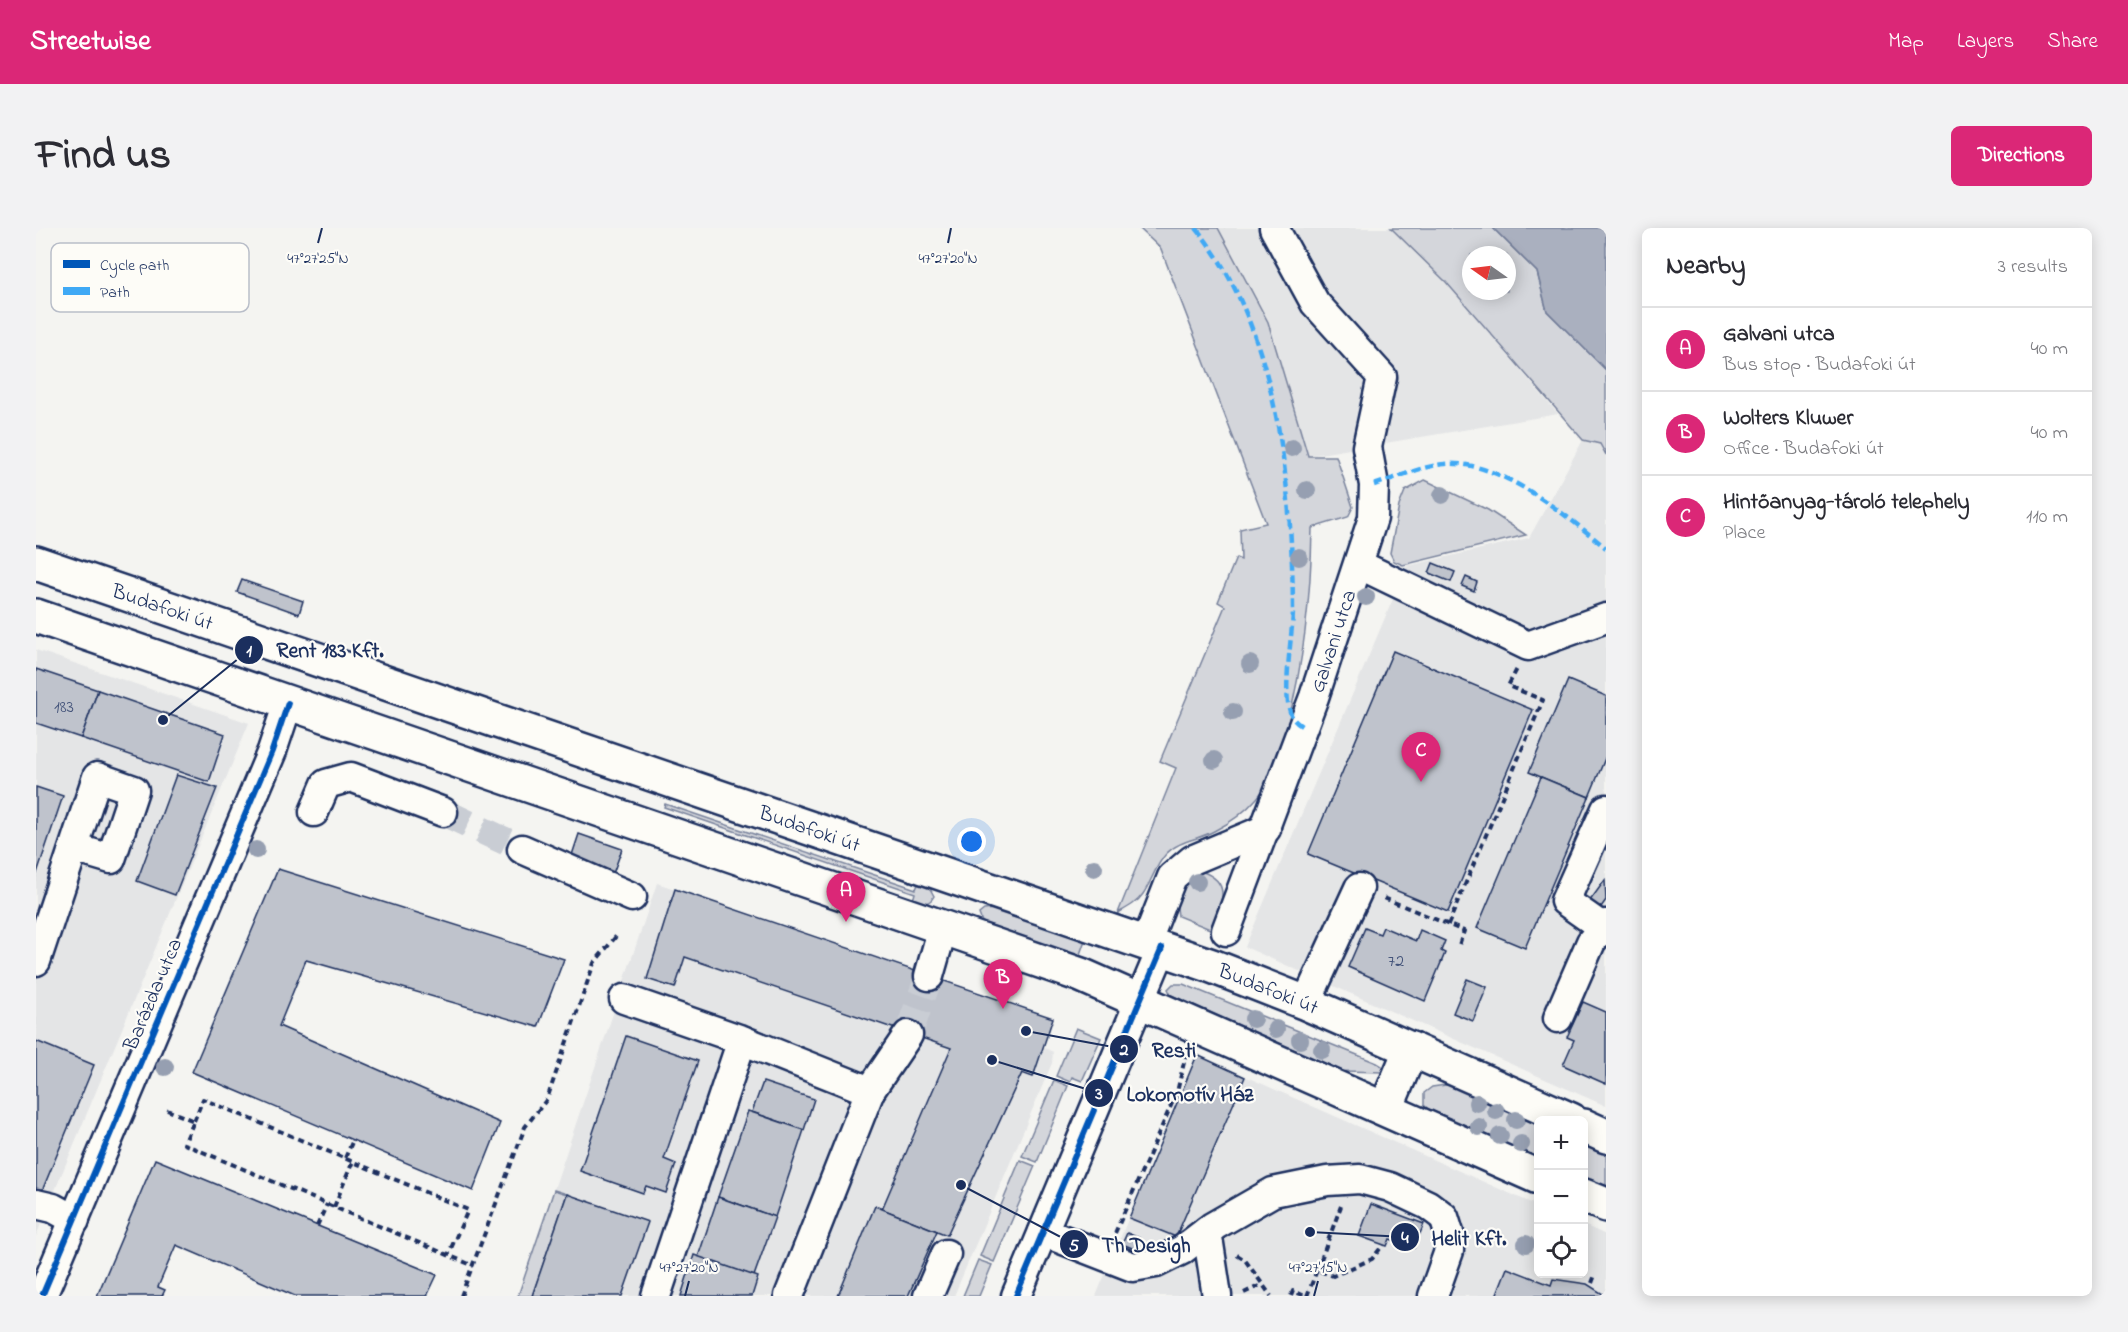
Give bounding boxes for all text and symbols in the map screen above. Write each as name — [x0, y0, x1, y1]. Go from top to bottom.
text: Streetwise — [30, 22, 151, 63]
text: Map — [1888, 27, 1924, 57]
text: Layers — [1957, 27, 2014, 57]
text: Share — [2047, 27, 2098, 57]
text: Find us — [36, 126, 171, 187]
button: Directions — [1951, 126, 2092, 186]
legend — [51, 243, 249, 312]
north arrow — [1462, 246, 1516, 300]
text: 47°27'25"N — [287, 248, 349, 270]
text: 47°27'20"N — [918, 248, 978, 270]
text: Nearby — [1666, 248, 1745, 286]
text: 3 results — [1998, 253, 2068, 282]
text: Cycle path — [100, 254, 169, 278]
text: Path — [100, 281, 130, 305]
text: Galvani utca — [1723, 319, 1835, 351]
text: A — [1679, 335, 1692, 364]
text: 40 m — [2031, 335, 2068, 364]
text: Bus stop · Budafoki út — [1723, 351, 1916, 380]
text: Wolters Kluwer — [1723, 403, 1853, 435]
text: B — [1679, 419, 1692, 448]
text: 40 m — [2031, 419, 2068, 448]
text: Office · Budafoki út — [1723, 435, 1884, 464]
text: Hintőanyag-tároló telephely — [1723, 487, 1970, 519]
text: C — [1680, 503, 1691, 532]
text: 110 m — [2026, 503, 2068, 532]
text: Place — [1723, 519, 1765, 548]
street label: Budafoki út — [107, 577, 217, 640]
street label: Galvani utca — [1303, 586, 1365, 697]
callout: Rent 183 Kft. — [234, 630, 396, 670]
text: Rent 183 Kft. — [276, 636, 384, 668]
text: 1 — [246, 639, 252, 665]
house number: 183 — [54, 695, 74, 721]
pin: C — [1402, 732, 1440, 782]
street label: Budafoki út — [754, 798, 864, 861]
your location — [957, 827, 986, 856]
pin: A — [826, 872, 866, 922]
street label: Barázda utca — [116, 934, 191, 1057]
house number: 72 — [1388, 949, 1404, 975]
street label: Budafoki út — [1212, 957, 1323, 1024]
pin: B — [984, 960, 1022, 1009]
callout: Resti — [1109, 1029, 1208, 1069]
text: Resti — [1152, 1036, 1196, 1068]
text: 2 — [1119, 1038, 1129, 1064]
callout: Lokomotív Ház — [1084, 1073, 1265, 1113]
text: Lokomotív Ház — [1127, 1080, 1254, 1112]
text: 3 — [1094, 1082, 1103, 1108]
map controls — [1534, 1116, 1588, 1278]
button: + — [1534, 1116, 1588, 1170]
button: − — [1534, 1170, 1588, 1224]
callout: Helit Kft. — [1390, 1217, 1519, 1257]
callout: Th Desigh — [1059, 1224, 1202, 1264]
text: Helit Kft. — [1431, 1224, 1507, 1256]
button: locate — [1534, 1224, 1588, 1278]
text: 4 — [1401, 1226, 1409, 1252]
text: Th Desigh — [1101, 1231, 1191, 1264]
text: 5 — [1069, 1234, 1080, 1260]
text: 47°27'20"N — [659, 1257, 719, 1279]
text: 47°27'15"N — [1289, 1257, 1347, 1279]

